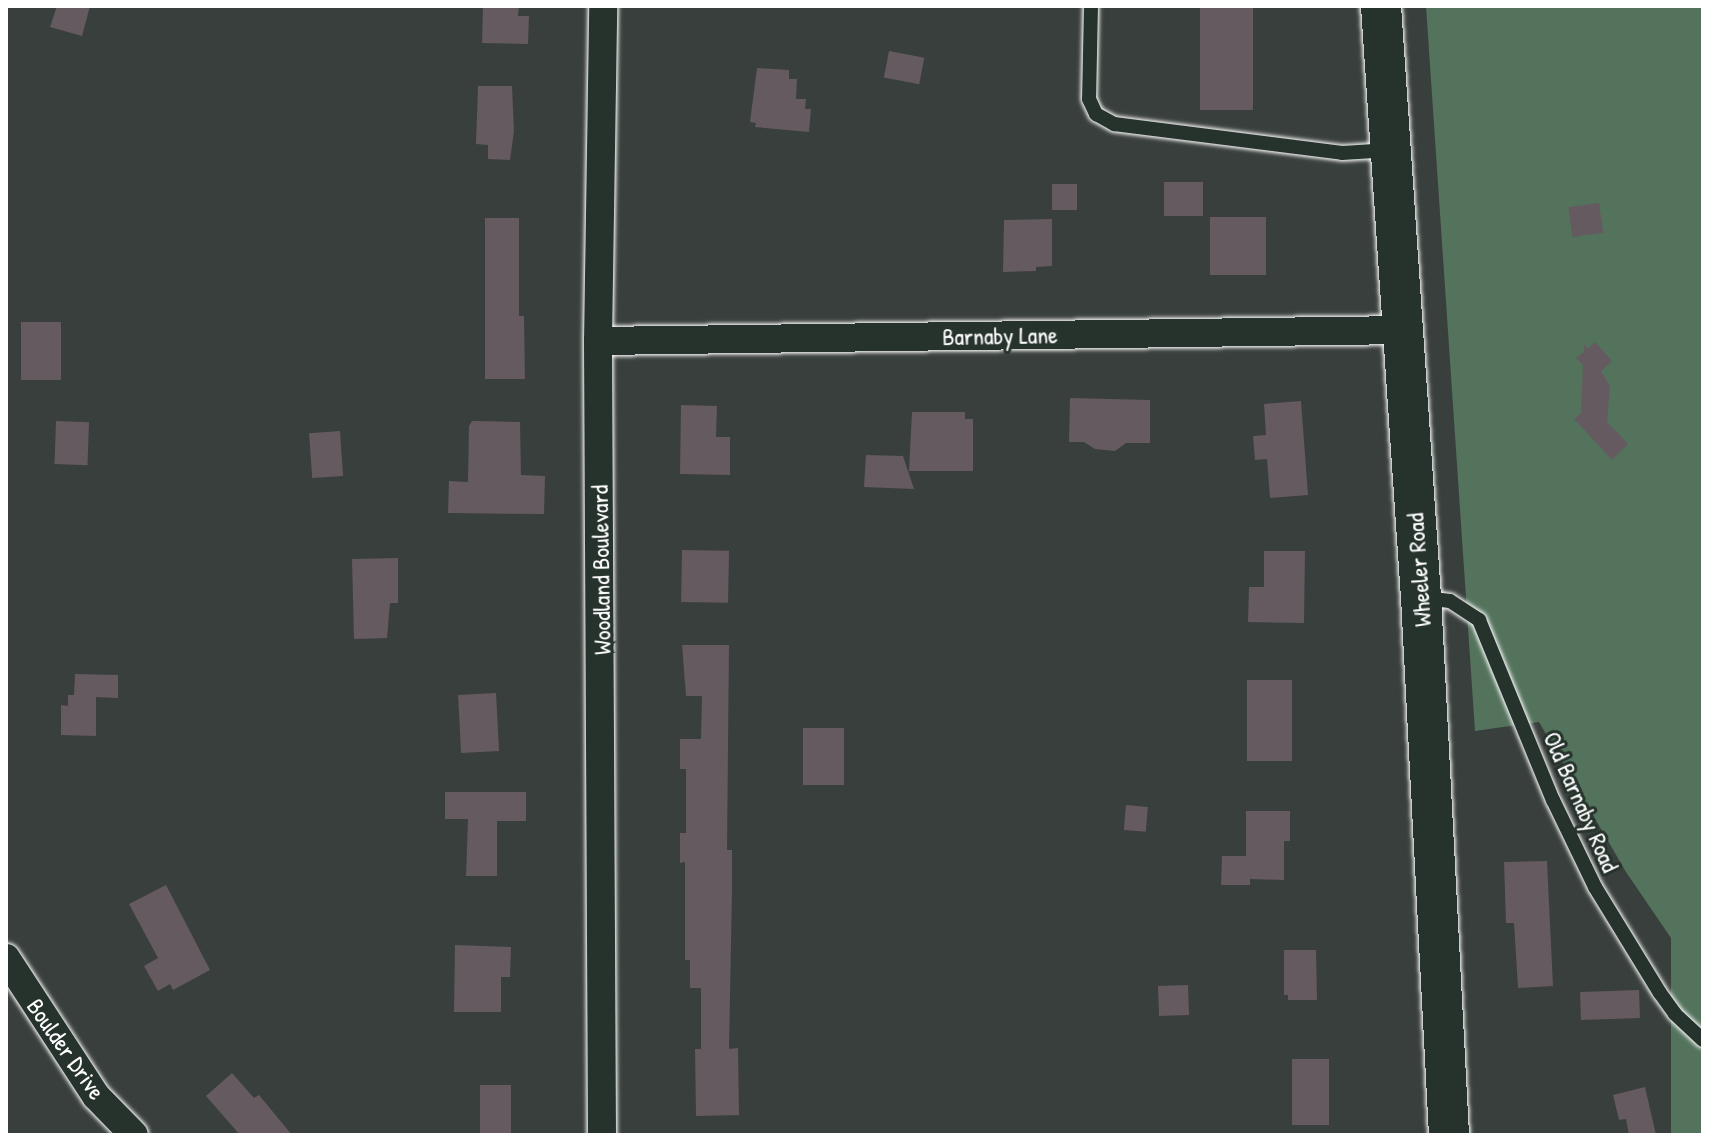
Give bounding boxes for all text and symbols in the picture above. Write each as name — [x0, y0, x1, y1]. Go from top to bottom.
street label: Barnaby Lane — [942, 321, 1058, 351]
street label: Woodland Boulevard — [585, 485, 617, 655]
street label: Wheeler Road — [1401, 512, 1437, 628]
street label: Old Barnaby Road — [1537, 727, 1625, 877]
street label: Boulder Drive — [21, 993, 111, 1105]

